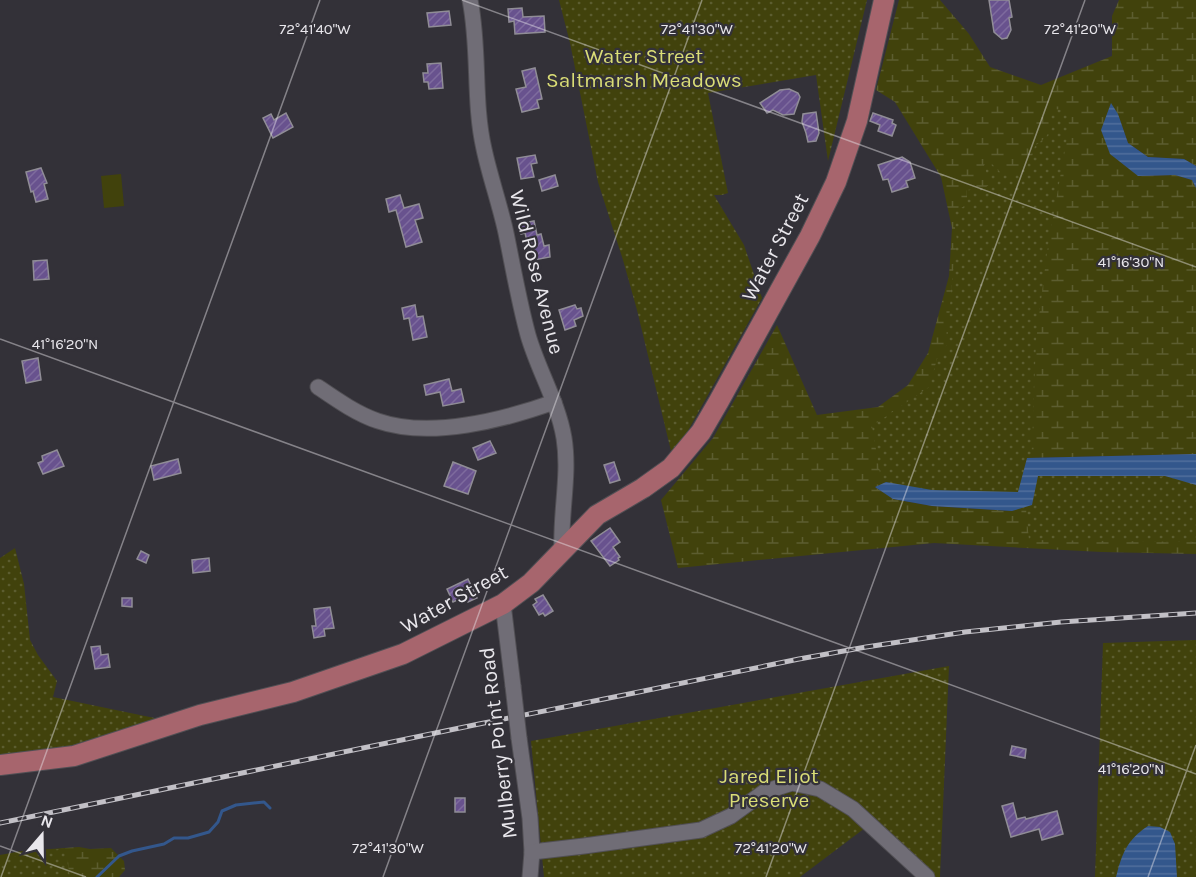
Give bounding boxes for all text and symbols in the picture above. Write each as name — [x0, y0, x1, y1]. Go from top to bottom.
text: 72°41'40"W — [279, 20, 351, 38]
text: 72°41'30"W — [661, 20, 734, 38]
text: 72°41'20"W — [1044, 20, 1116, 38]
park label: Water Street Saltmarsh Meadows — [546, 44, 742, 92]
street label: Wild Rose Avenue — [505, 187, 569, 357]
street label: Water Street — [737, 189, 813, 305]
text: 41°16'30"N — [1098, 253, 1164, 271]
text: 41°16'20"N — [32, 335, 98, 353]
street label: Water Street — [396, 560, 512, 638]
street label: Mulberry Point Road — [474, 646, 522, 840]
text: 41°16'20"N — [1098, 760, 1164, 778]
park label: Jared Eliot Preserve — [719, 764, 819, 812]
north arrow — [12, 805, 72, 865]
text: N — [38, 810, 56, 832]
text: 72°41'30"W — [352, 839, 425, 857]
text: 72°41'20"W — [735, 839, 807, 857]

